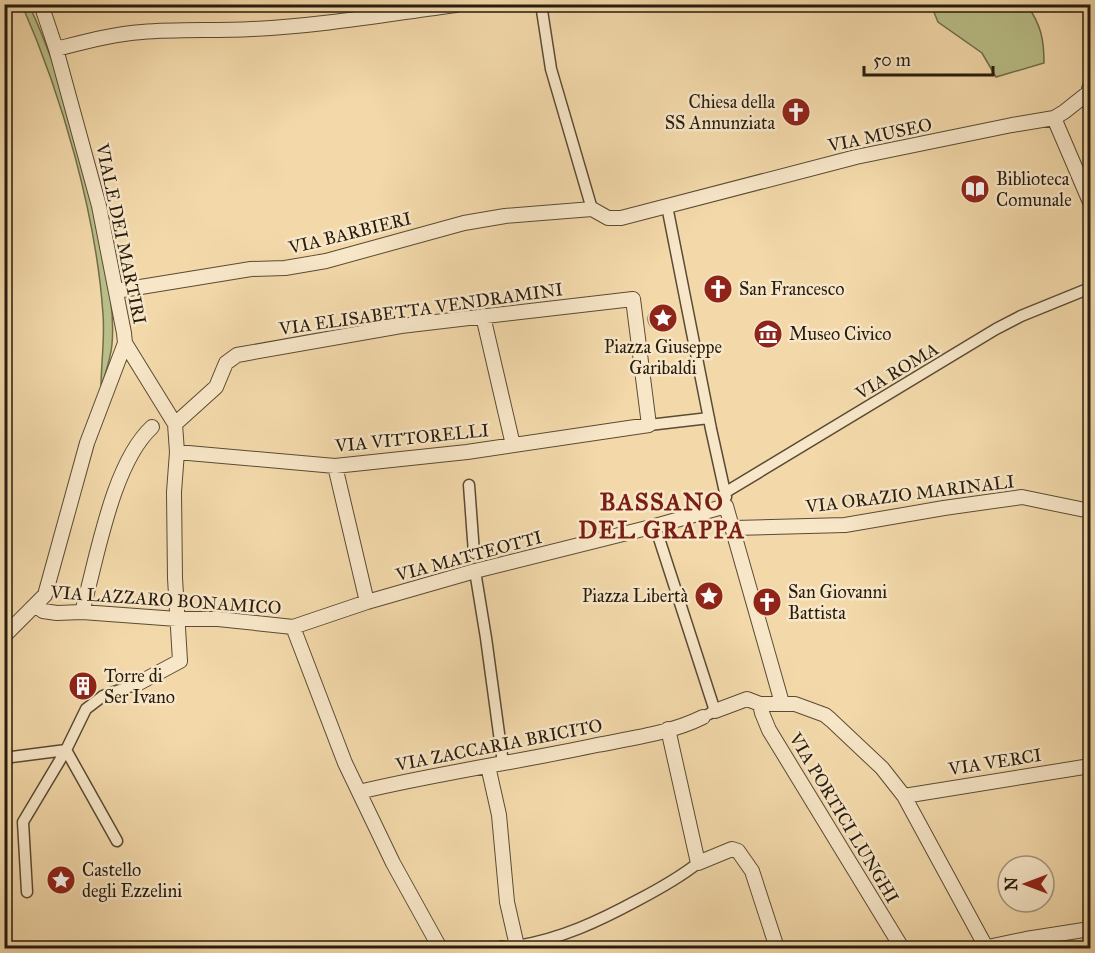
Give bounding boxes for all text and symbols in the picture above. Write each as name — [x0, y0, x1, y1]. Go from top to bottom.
scale bar — [864, 39, 993, 77]
text: 50 m — [873, 49, 911, 71]
place label: Chiesa della SS Annunziata — [665, 91, 775, 134]
church icon: Chiesa della SS Annunziata — [780, 96, 812, 128]
street label: VIA MUSEO — [825, 113, 934, 157]
street label: VIALE DEI MARTIRI — [91, 141, 151, 327]
place label: Biblioteca Comunale — [996, 168, 1072, 211]
library icon: Biblioteca Comunale — [959, 173, 991, 205]
street label: VIA BARBIERI — [285, 207, 414, 259]
church icon: San Francesco — [702, 273, 734, 305]
street label: VIA ELISABETTA VENDRAMINI — [277, 278, 565, 340]
place label: San Francesco — [739, 278, 844, 300]
place icon: Piazza Giuseppe Garibaldi — [647, 302, 679, 334]
museum icon: Museo Civico — [752, 318, 784, 350]
place label: Museo Civico — [789, 323, 892, 345]
place label: Piazza Giuseppe Garibaldi — [604, 336, 722, 379]
street label: VIA ROMA — [851, 338, 942, 405]
street label: VIA VITTORELLI — [333, 419, 490, 457]
street label: VIA ORAZIO MARINALI — [803, 470, 1016, 518]
district label: BASSANO DEL GRAPPA — [578, 487, 746, 545]
street label: VIA MATTEOTTI — [392, 526, 545, 586]
place icon: Piazza Libertà — [693, 580, 725, 612]
street label: VIA LAZZARO BONAMICO — [49, 581, 282, 619]
place label: San Giovanni Battista — [788, 581, 887, 624]
place label: Piazza Libertà — [582, 585, 688, 607]
church icon: San Giovanni Battista — [751, 586, 783, 618]
place label: Torre di Ser Ivano — [104, 665, 175, 708]
building icon: Torre di Ser Ivano — [67, 670, 99, 702]
street label: VIA ZACCARIA BRICITO — [393, 714, 604, 776]
street label: VIA PORTICI LUNGHI — [784, 728, 904, 907]
street label: VIA VERCI — [946, 744, 1043, 780]
north arrow — [996, 854, 1056, 914]
place label: Castello degli Ezzelini — [82, 859, 182, 903]
place icon: Castello degli Ezzelini — [45, 864, 77, 896]
text: N — [1002, 877, 1021, 891]

